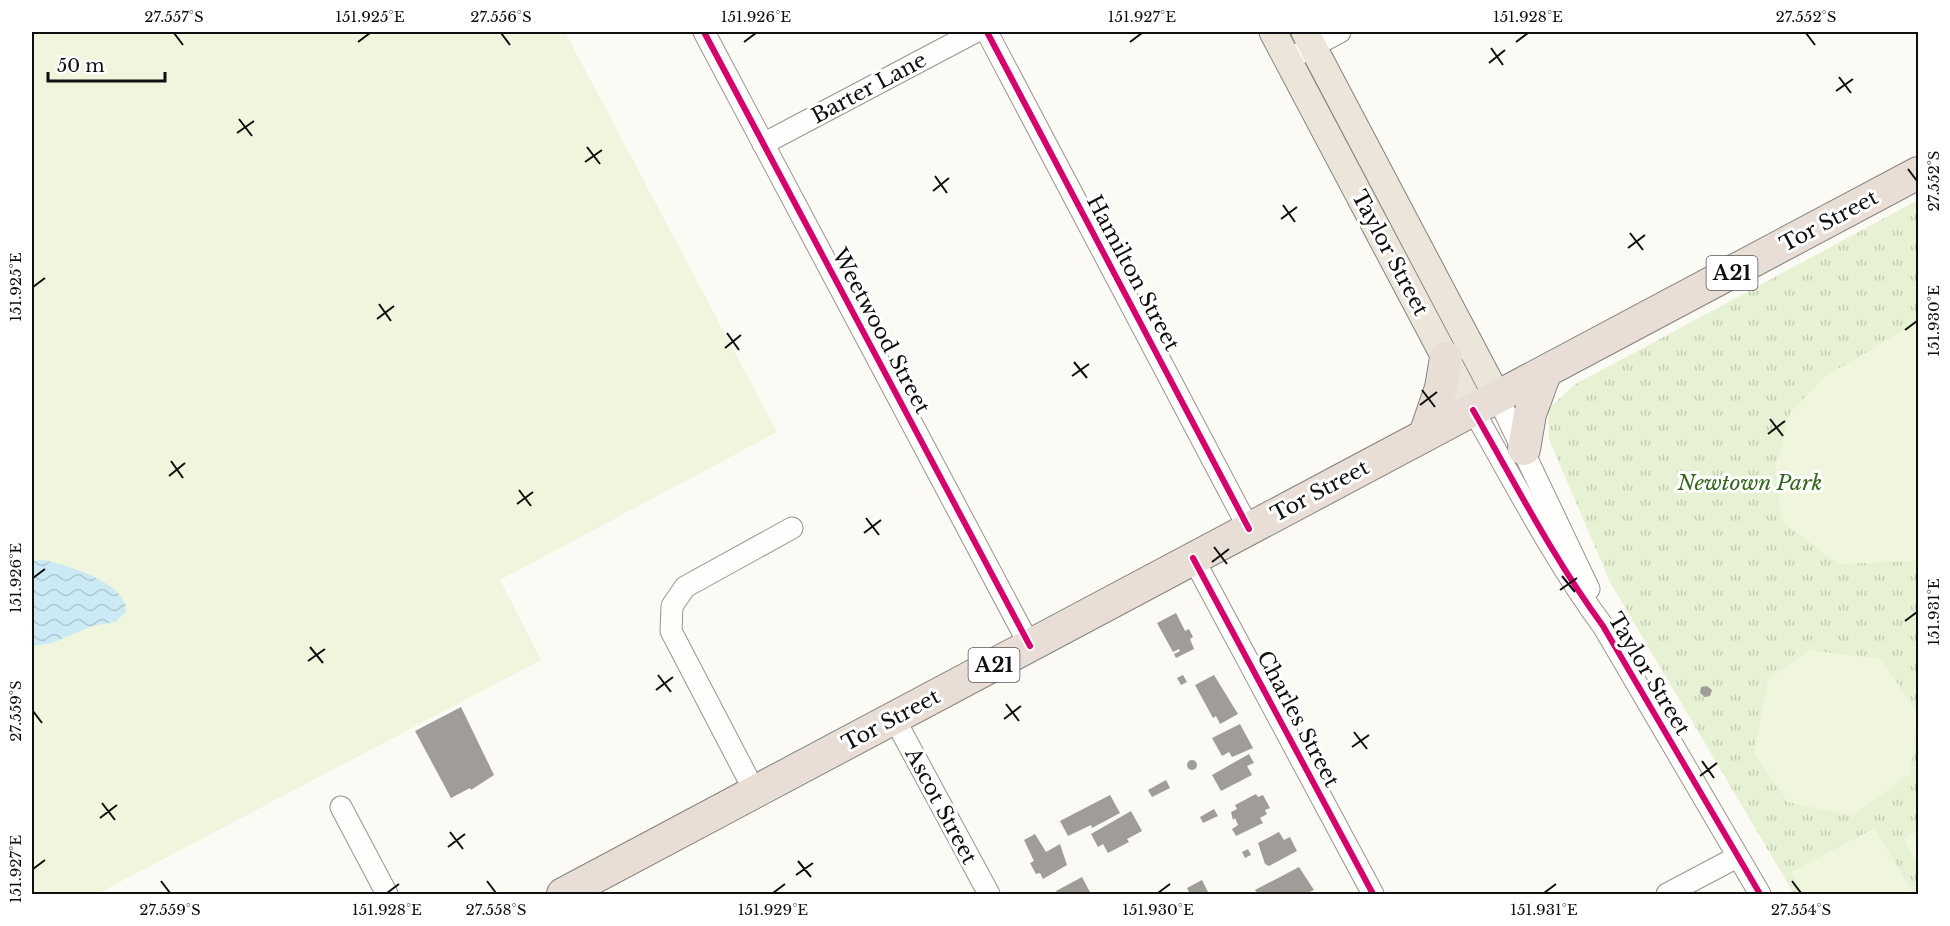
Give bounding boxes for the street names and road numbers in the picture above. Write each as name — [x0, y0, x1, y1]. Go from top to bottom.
street label: Barter Lane — [807, 47, 931, 129]
street label: Tor Street — [1776, 184, 1882, 258]
street label: Taylor Street — [1346, 186, 1434, 320]
street label: Hamilton Street — [1081, 191, 1185, 355]
street label: Weetwood Street — [826, 243, 936, 418]
road number: A21 — [1706, 256, 1758, 290]
street label: Tor Street — [1267, 454, 1373, 528]
street label: Taylor Street — [1602, 608, 1696, 740]
street label: Charles Street — [1251, 646, 1345, 792]
road number: A21 — [968, 648, 1020, 682]
street label: Tor Street — [838, 683, 944, 757]
street label: Ascot Street — [899, 743, 983, 869]

